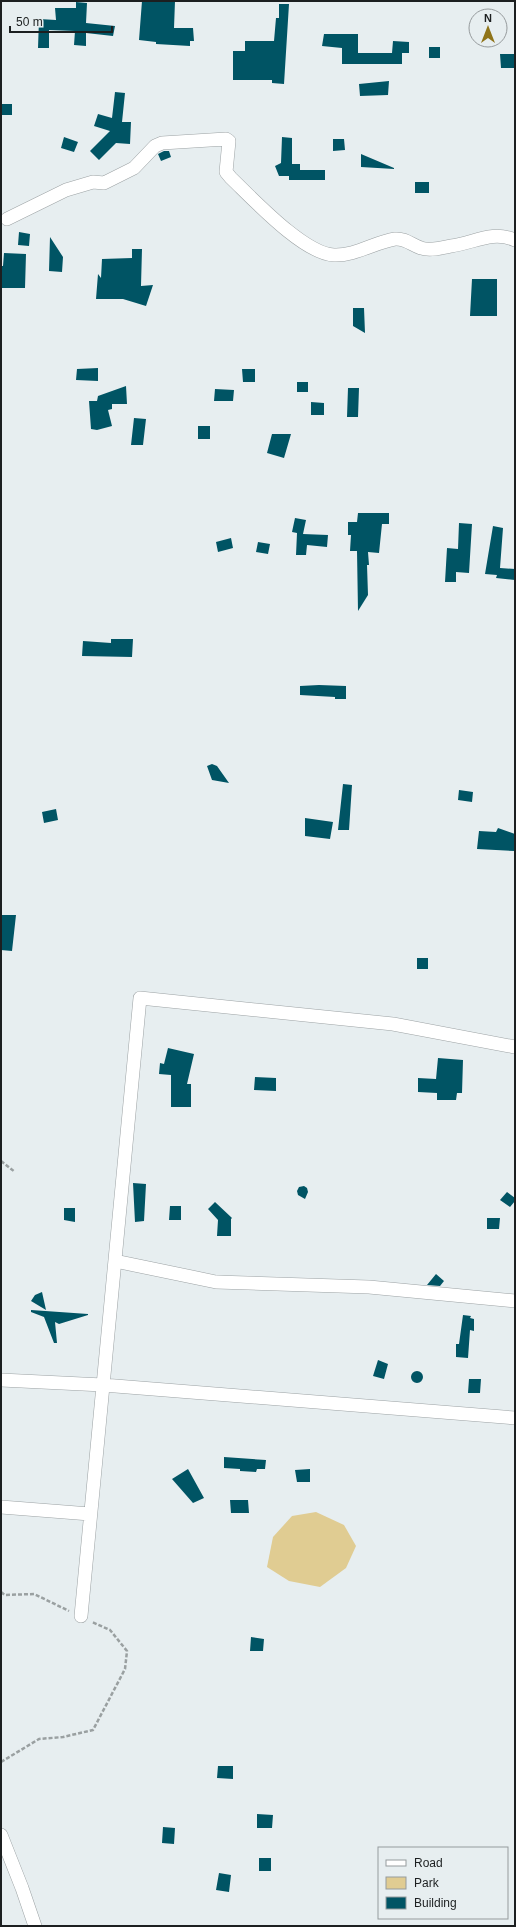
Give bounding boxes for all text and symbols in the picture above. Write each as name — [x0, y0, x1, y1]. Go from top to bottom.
scale bar — [10, 8, 112, 34]
north arrow — [468, 8, 508, 48]
text: N — [484, 12, 492, 24]
text: 50 m — [16, 15, 43, 29]
legend — [378, 1847, 508, 1919]
text: Road — [414, 1856, 443, 1870]
text: Park — [414, 1876, 440, 1890]
text: Building — [414, 1896, 457, 1910]

